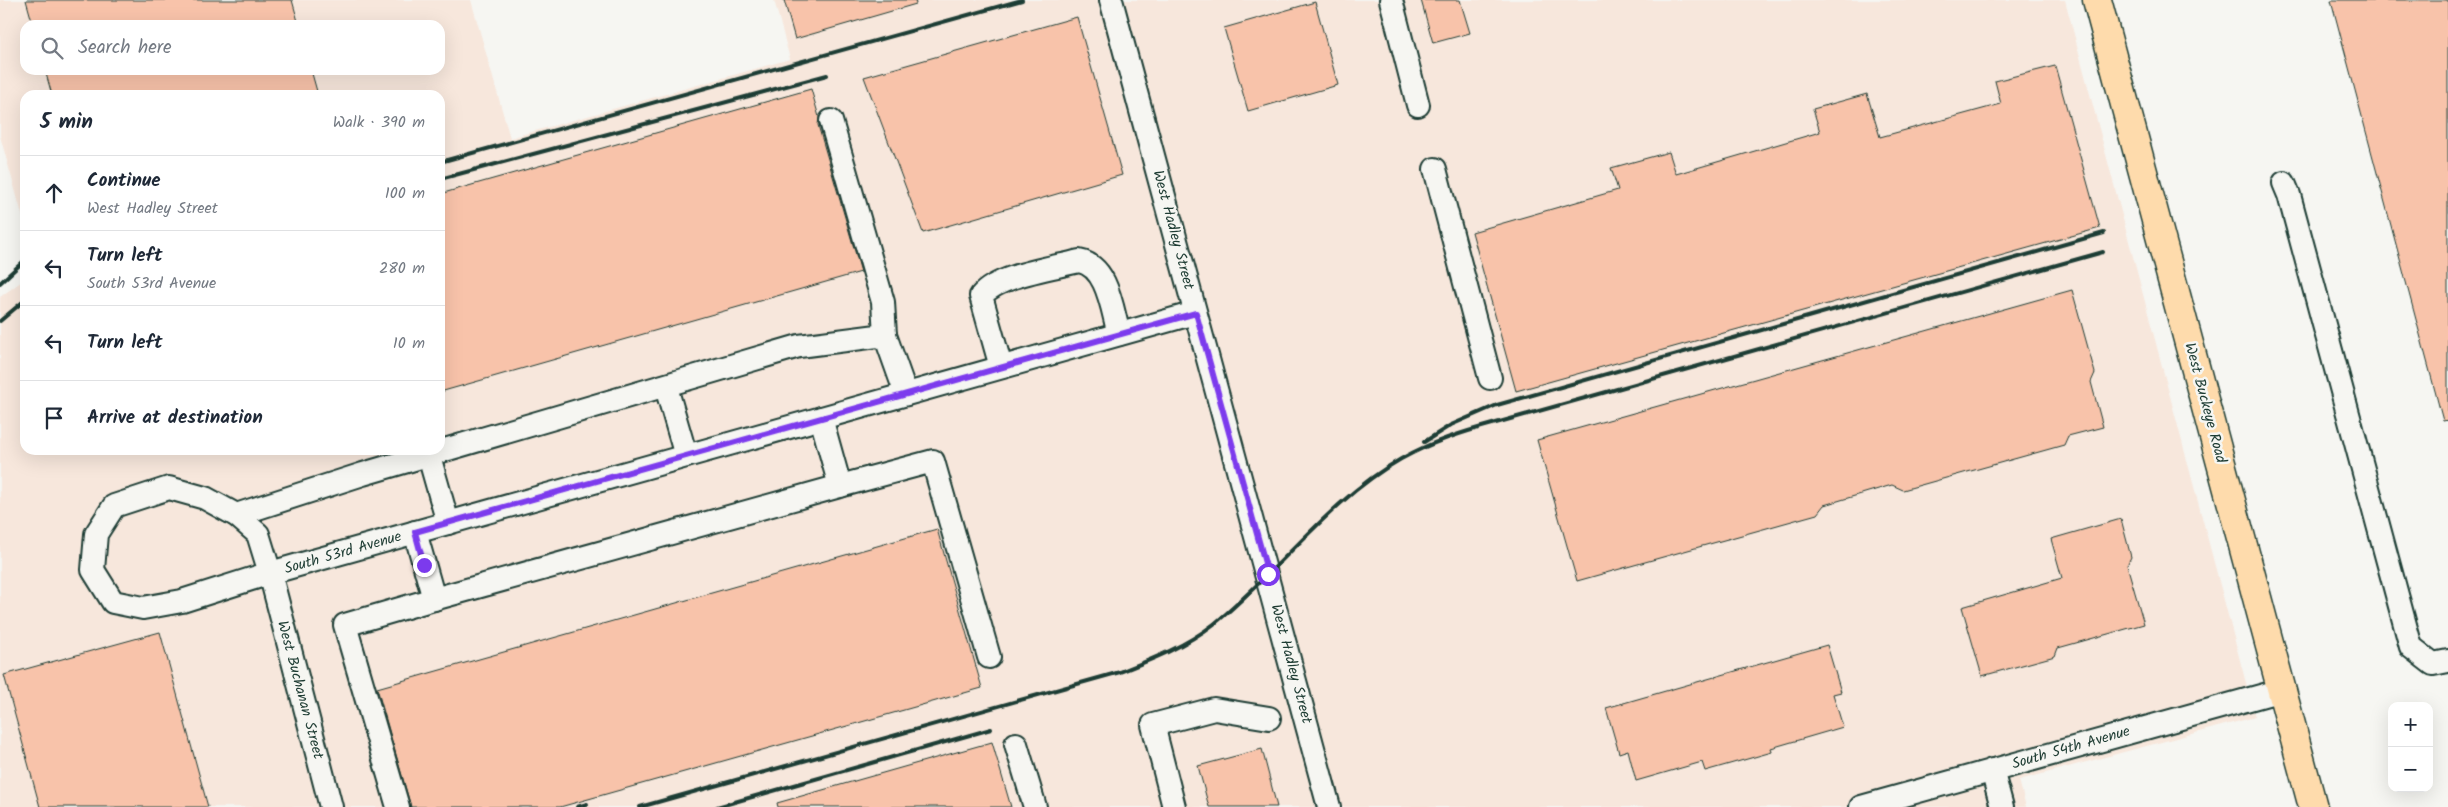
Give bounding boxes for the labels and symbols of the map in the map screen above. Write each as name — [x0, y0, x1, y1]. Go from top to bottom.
street label: West Hadley Street — [1146, 168, 1201, 293]
street label: West Buckeye Road — [2177, 340, 2233, 466]
street label: South 53rd Avenue — [281, 525, 405, 581]
route end — [413, 554, 436, 577]
route start — [1257, 563, 1280, 586]
street label: West Hadley Street — [1264, 602, 1319, 727]
street label: West Buchanan Street — [270, 618, 330, 762]
street label: South 54th Avenue — [2009, 720, 2133, 776]

